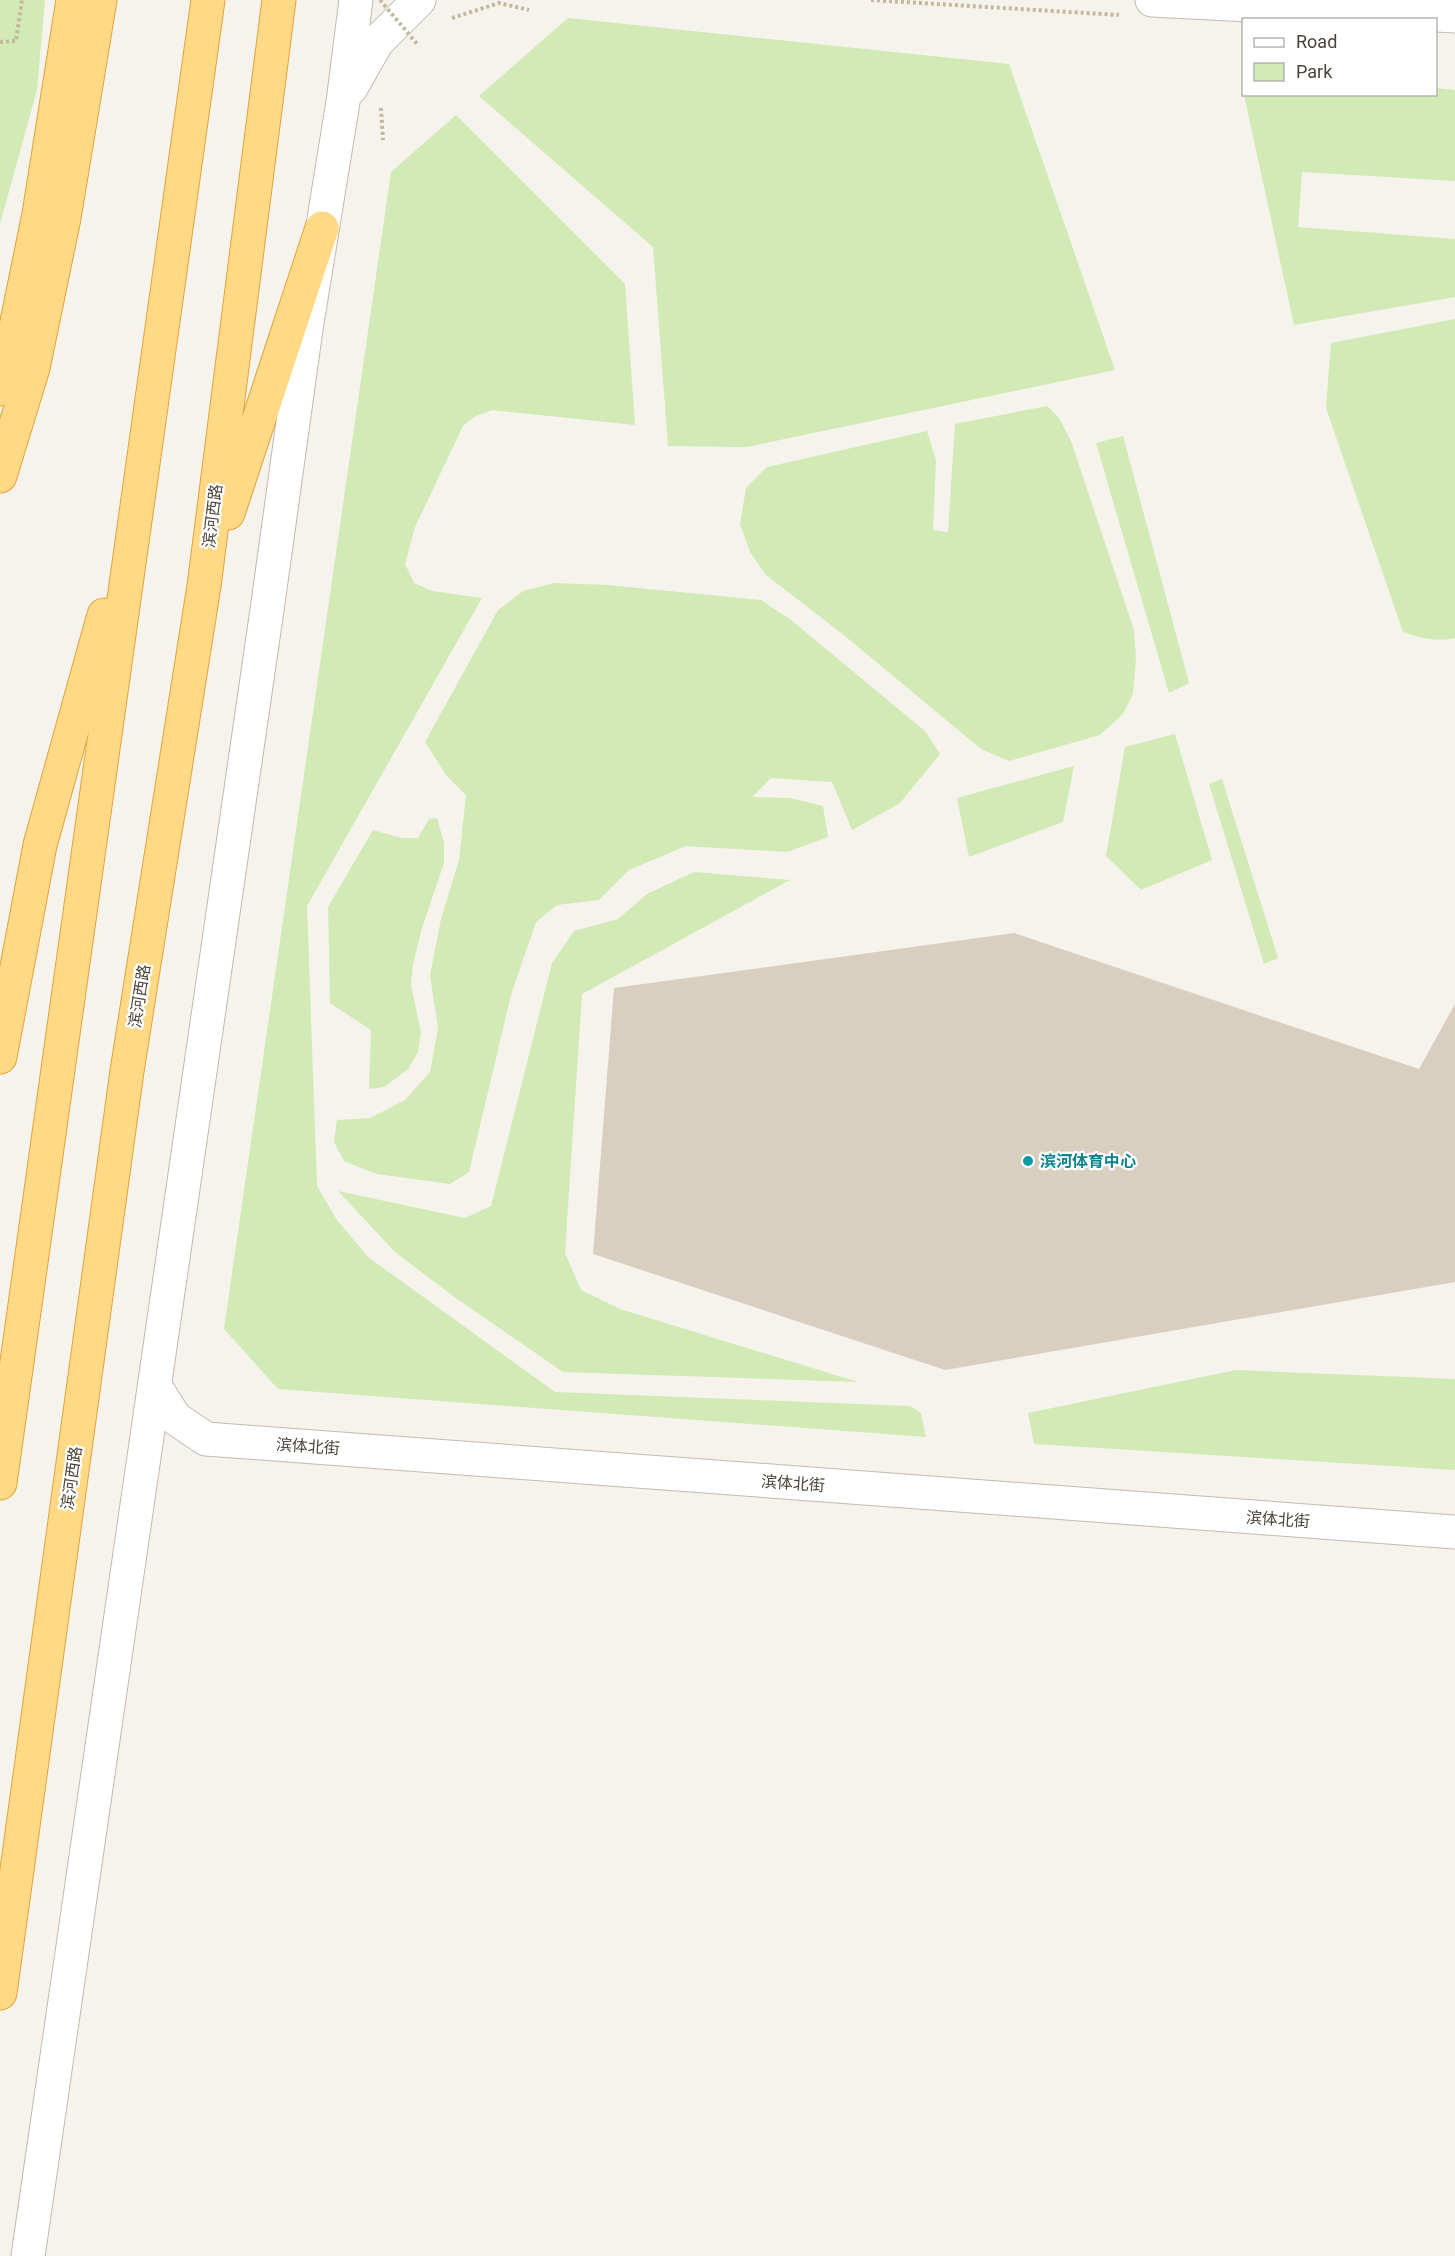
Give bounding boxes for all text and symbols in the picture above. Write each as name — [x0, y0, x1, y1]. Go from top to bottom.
legend — [1242, 18, 1437, 96]
text: Road — [1296, 31, 1337, 52]
text: Park — [1296, 61, 1333, 82]
street label: 滨河西路 — [199, 483, 226, 549]
street label: 滨河西路 — [125, 963, 154, 1029]
place label: 滨河体育中心 — [1040, 1152, 1136, 1171]
marker: 滨河体育中心 — [1021, 1154, 1035, 1168]
street label: 滨体北街 — [275, 1435, 341, 1458]
street label: 滨河西路 — [58, 1445, 85, 1511]
street label: 滨体北街 — [760, 1472, 826, 1495]
street label: 滨体北街 — [1245, 1508, 1311, 1531]

